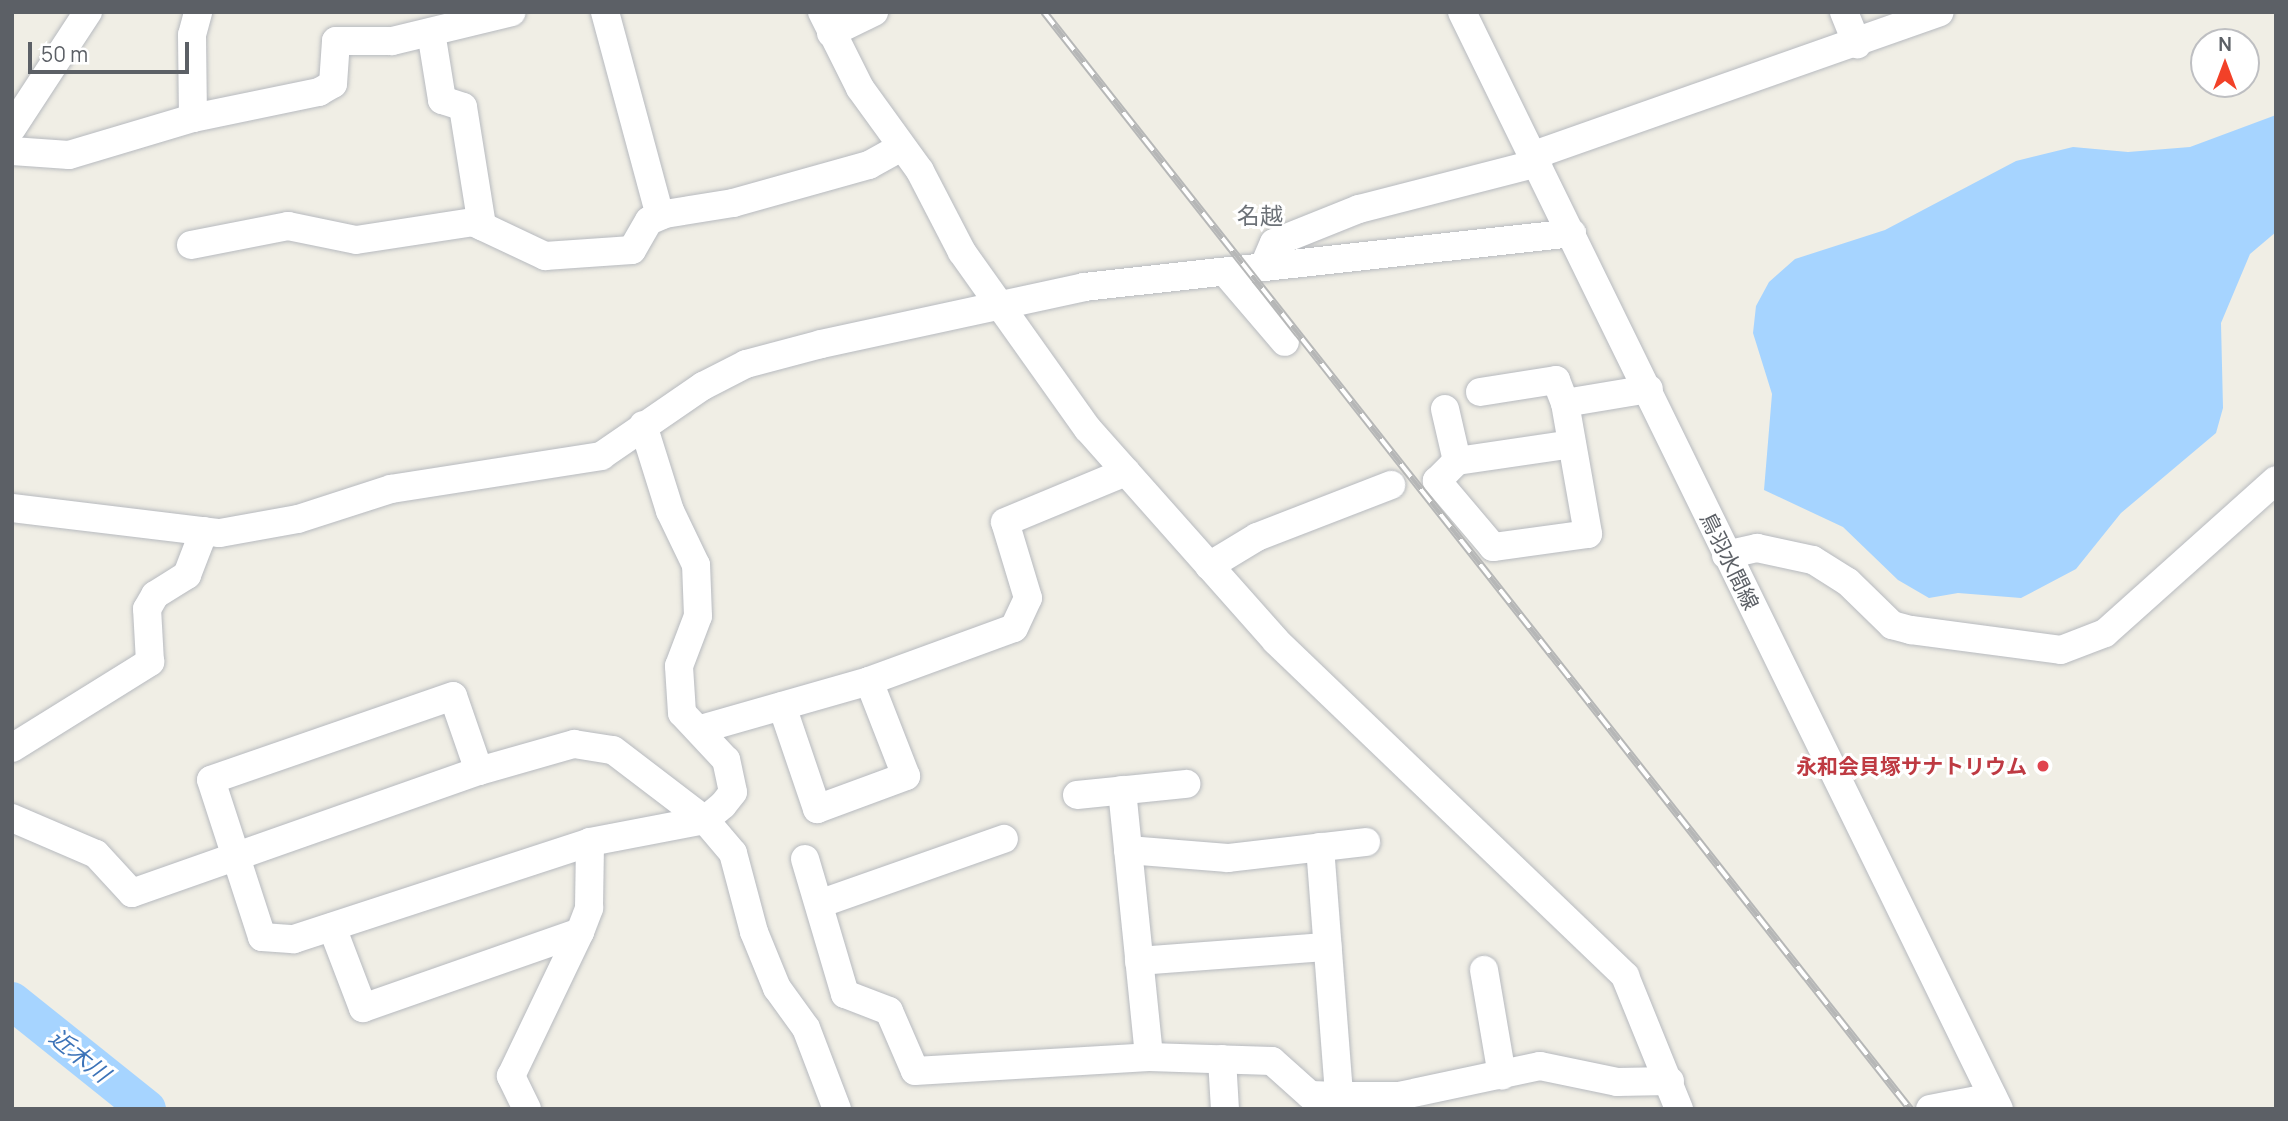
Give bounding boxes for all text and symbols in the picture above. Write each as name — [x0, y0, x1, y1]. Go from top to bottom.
scale bar — [32, 28, 192, 72]
north arrow — [2190, 28, 2260, 98]
text: N — [2218, 31, 2232, 57]
text: 50 m — [41, 40, 88, 68]
district label: 名越 — [1237, 201, 1283, 229]
street label: 鳥羽水間線 — [1696, 508, 1764, 614]
place label: 永和会貝塚サナトリウム — [1796, 753, 2027, 779]
marker: 永和会貝塚サナトリウム — [2033, 756, 2053, 776]
water label: 近木川 — [45, 1023, 115, 1087]

